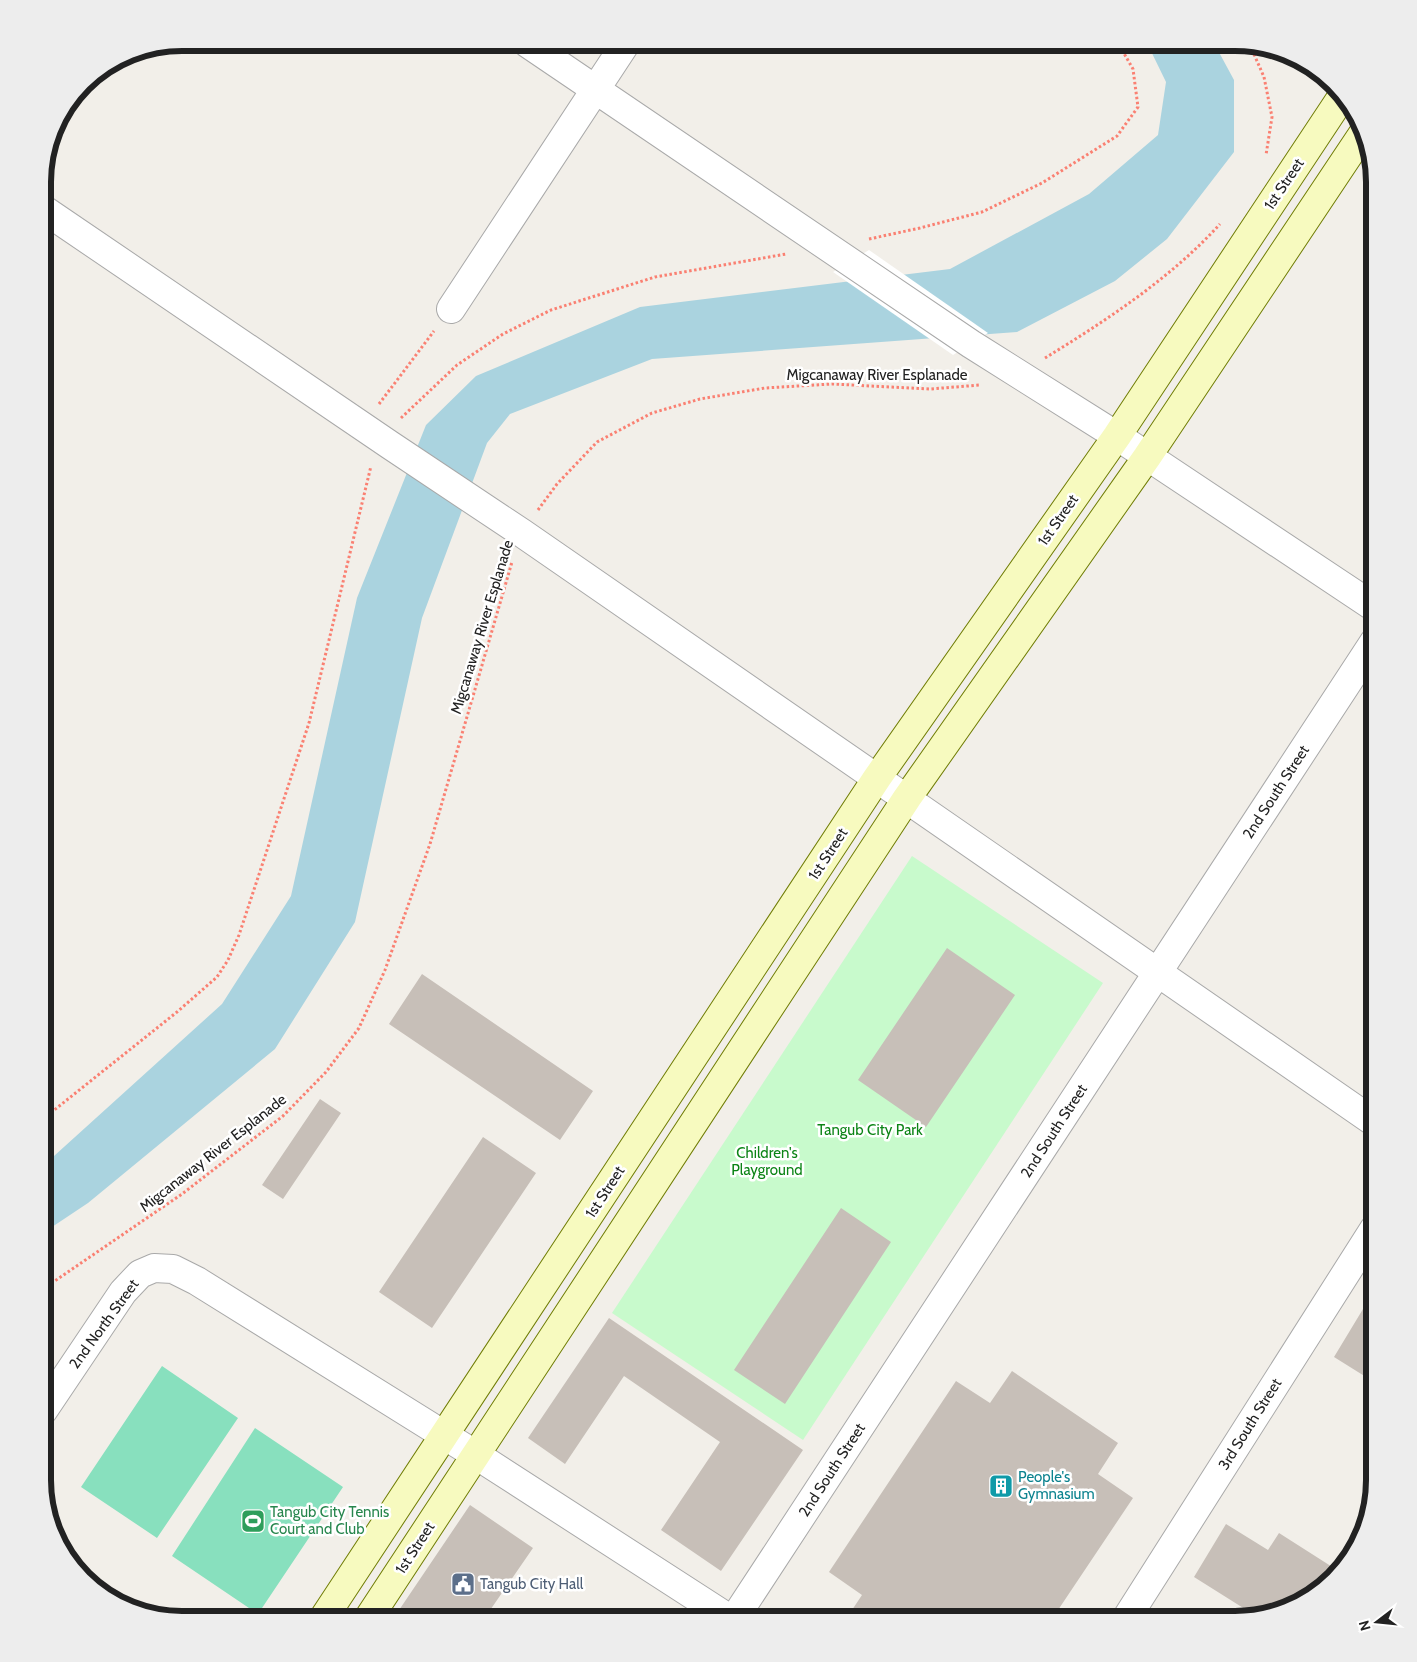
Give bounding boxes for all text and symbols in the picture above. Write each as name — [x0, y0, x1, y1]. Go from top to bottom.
street label: 1st Street — [1260, 155, 1308, 213]
street label: Migcanaway River Esplanade — [786, 366, 968, 384]
street label: 1st Street — [1034, 491, 1082, 549]
street label: Migcanaway River Esplanade — [447, 538, 517, 716]
street label: 2nd South Street — [1239, 742, 1313, 842]
street label: 1st Street — [805, 825, 851, 883]
street label: 2nd South Street — [1017, 1081, 1091, 1181]
street label: Migcanaway River Esplanade — [136, 1090, 290, 1216]
park label: Tangub City Park — [817, 1121, 923, 1139]
park label: Children's Playground — [731, 1144, 803, 1179]
street label: 1st Street — [582, 1163, 628, 1221]
street label: 2nd North Street — [65, 1276, 143, 1372]
street label: 3rd South Street — [1215, 1375, 1285, 1473]
street label: 2nd South Street — [795, 1420, 869, 1520]
place label: People's Gymnasium — [1018, 1468, 1095, 1503]
building icon: People's Gymnasium — [988, 1473, 1014, 1499]
place label: Tangub City Tennis Court and Club — [270, 1503, 389, 1538]
sports icon: Tangub City Tennis Court and Club — [240, 1508, 266, 1534]
street label: 1st Street — [392, 1519, 438, 1577]
public building icon: Tangub City Hall — [450, 1571, 476, 1597]
place label: Tangub City Hall — [480, 1575, 584, 1593]
north arrow — [1352, 1597, 1402, 1647]
text: N — [1354, 1618, 1375, 1633]

